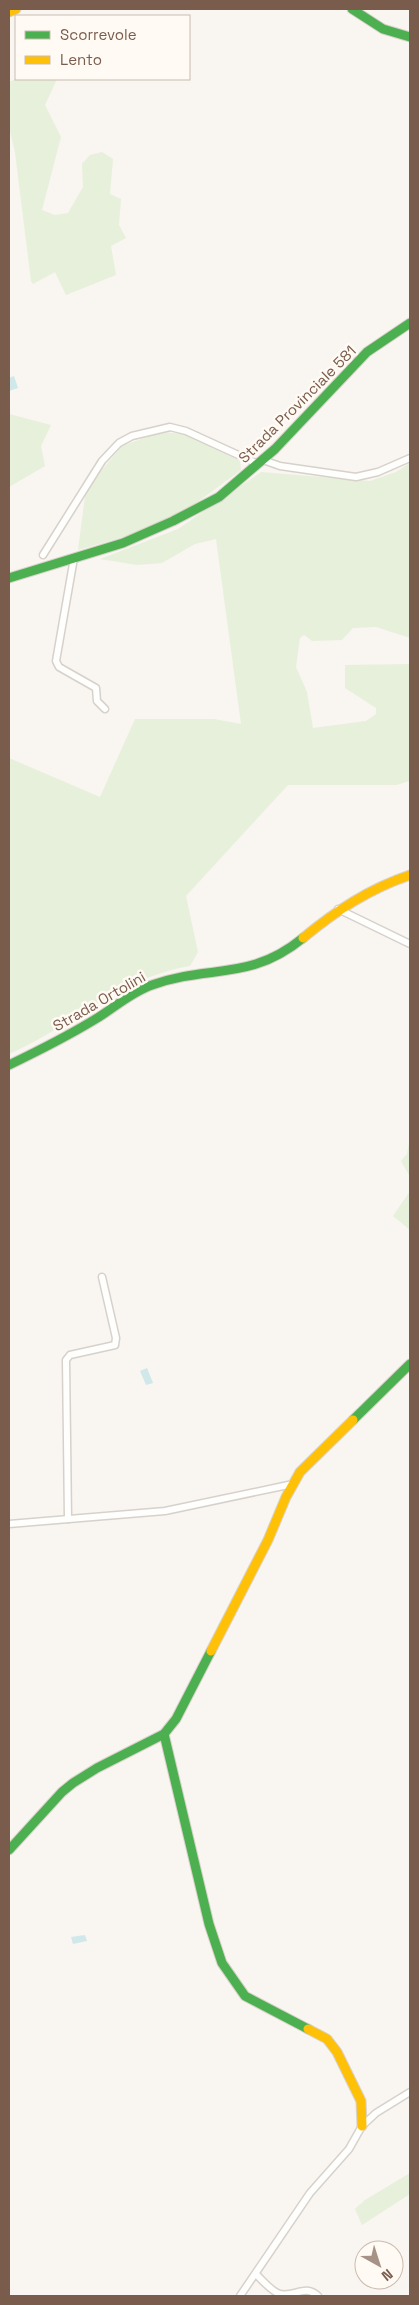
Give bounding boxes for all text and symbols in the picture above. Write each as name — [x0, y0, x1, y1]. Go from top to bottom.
legend — [15, 15, 190, 80]
text: Scorrevole — [60, 25, 137, 44]
text: Lento — [60, 50, 102, 69]
street label: Strada Provinciale 581 — [234, 341, 360, 467]
street label: Strada Ortolini — [49, 967, 149, 1035]
north arrow — [354, 2240, 404, 2290]
text: N — [378, 2265, 396, 2285]

